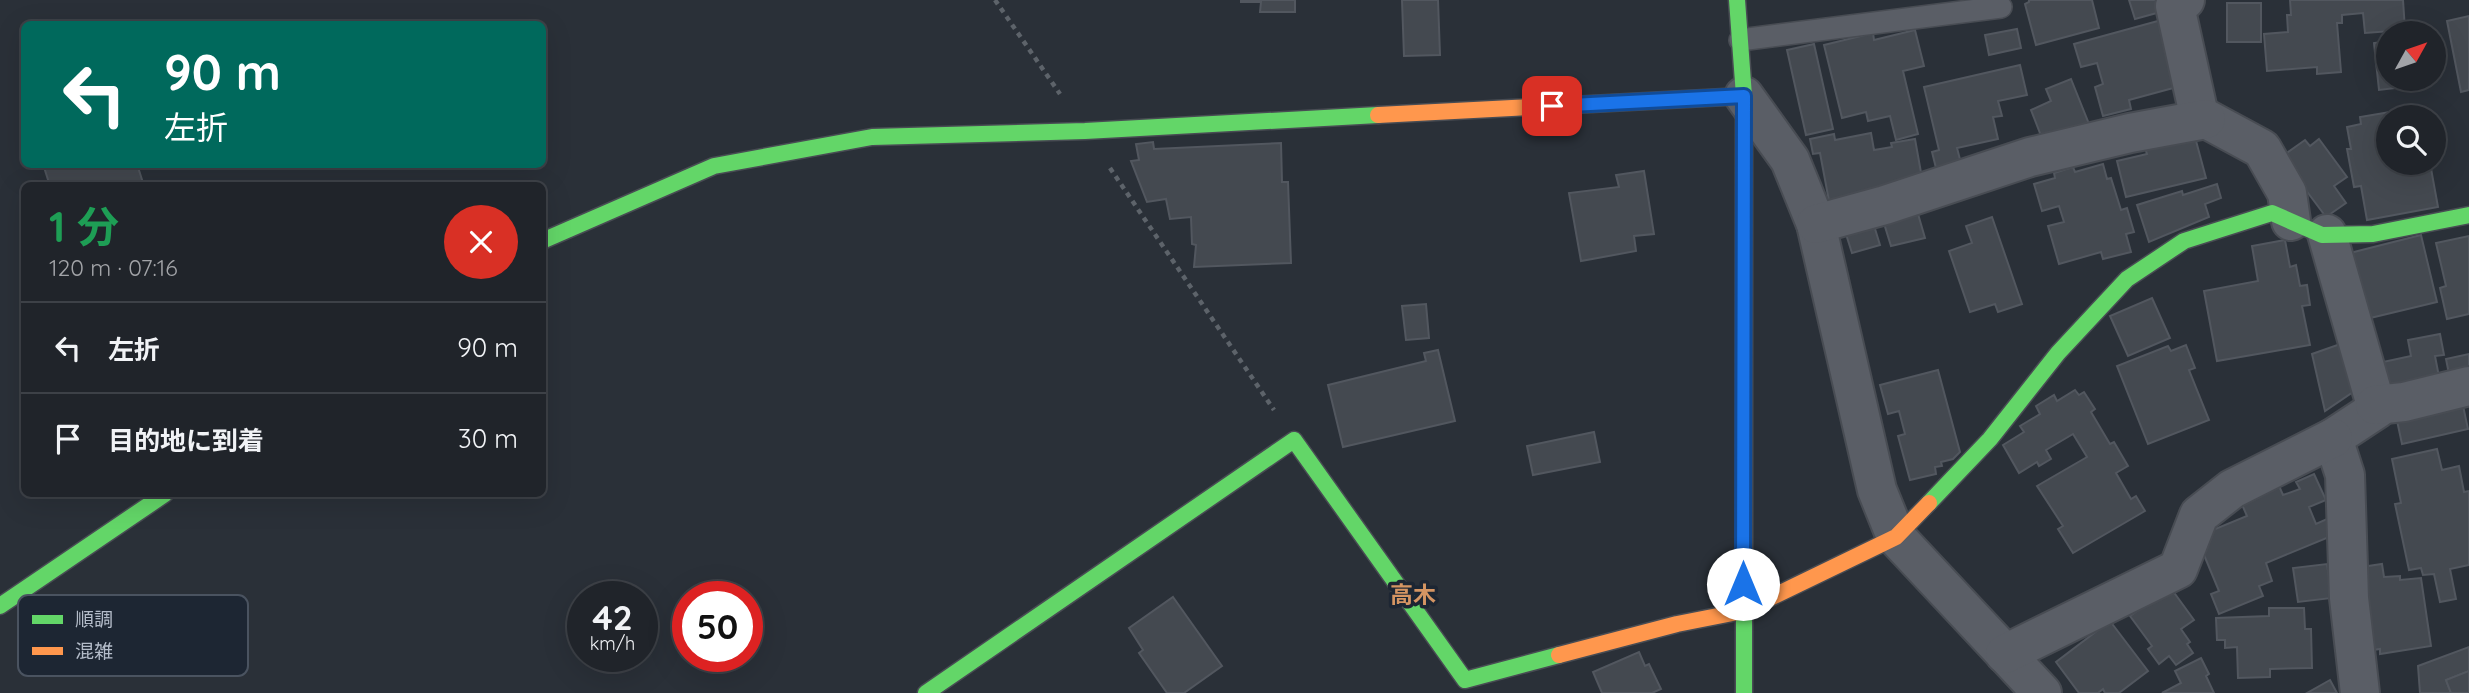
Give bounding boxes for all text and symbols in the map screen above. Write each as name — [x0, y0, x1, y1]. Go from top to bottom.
north arrow — [2376, 21, 2446, 91]
map controls — [2376, 21, 2446, 175]
text: 90 m — [164, 41, 281, 102]
icon: left — [49, 49, 140, 140]
pin — [1522, 76, 1582, 136]
icon: arrive — [1533, 87, 1571, 125]
button: search — [2376, 105, 2446, 175]
text: 左折 — [164, 107, 228, 147]
text: 1 分 — [49, 200, 119, 253]
button: close — [444, 205, 518, 279]
text: 120 m · 07:16 — [49, 253, 178, 282]
icon: left — [49, 329, 87, 367]
text: 90 m — [457, 331, 518, 364]
text: 左折 — [108, 333, 160, 366]
icon: arrive — [49, 420, 87, 458]
text: 30 m — [458, 422, 518, 455]
text: 目的地に到着 — [108, 424, 264, 457]
position arrow — [1706, 547, 1780, 621]
district label: 高木 — [1390, 580, 1436, 609]
speed limit sign: 50 — [672, 581, 763, 672]
legend — [18, 595, 248, 676]
text: 42 — [592, 595, 633, 639]
text: 順調 — [75, 607, 113, 631]
text: km/h — [590, 632, 635, 655]
text: 混雑 — [75, 639, 113, 663]

